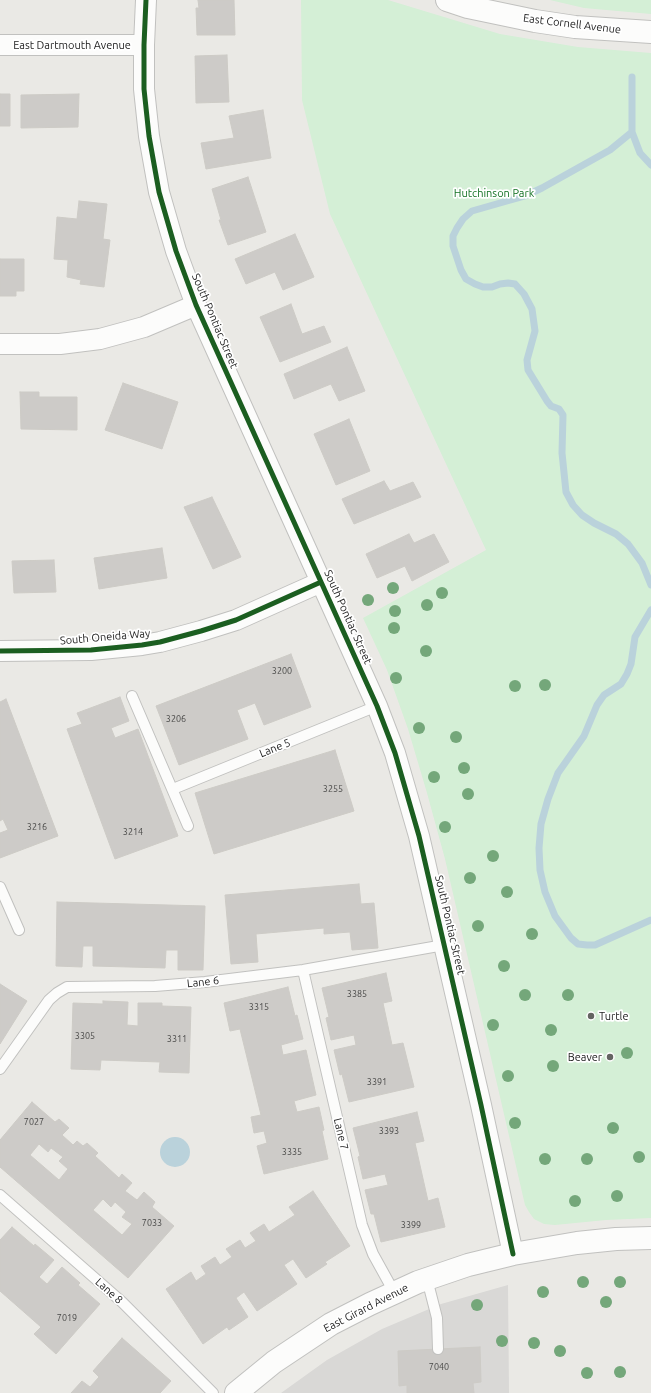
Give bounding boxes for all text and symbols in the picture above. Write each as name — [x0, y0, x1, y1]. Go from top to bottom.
street label: East Cornell Avenue — [522, 11, 622, 37]
street label: East Dartmouth Avenue — [13, 38, 131, 52]
park label: Hutchinson Park — [454, 186, 534, 200]
street label: South Pontiac Street — [189, 272, 241, 370]
street label: South Pontiac Street — [321, 568, 375, 666]
street label: South Oneida Way — [59, 626, 151, 648]
house number: 3200 — [272, 666, 292, 676]
house number: 3206 — [166, 714, 186, 724]
street label: Lane 5 — [258, 736, 292, 760]
house number: 3255 — [323, 784, 343, 794]
house number: 3216 — [27, 822, 47, 832]
house number: 3214 — [123, 827, 143, 837]
street label: South Pontiac Street — [432, 874, 468, 976]
street label: Lane 6 — [186, 974, 220, 990]
house number: 3385 — [347, 989, 367, 999]
house number: 3315 — [249, 1002, 269, 1012]
place label: Turtle — [599, 1009, 629, 1023]
marker: Turtle — [586, 1011, 596, 1021]
house number: 3305 — [75, 1031, 95, 1041]
house number: 3311 — [167, 1034, 187, 1044]
place label: Beaver — [568, 1050, 602, 1064]
marker: Beaver — [605, 1052, 615, 1062]
house number: 3391 — [367, 1077, 387, 1087]
house number: 7027 — [24, 1117, 44, 1127]
street label: Lane 7 — [331, 1117, 351, 1151]
house number: 3393 — [379, 1126, 399, 1136]
house number: 3335 — [282, 1147, 302, 1157]
house number: 7033 — [142, 1218, 162, 1228]
house number: 3399 — [401, 1220, 421, 1230]
street label: Lane 8 — [93, 1275, 125, 1307]
street label: East Girard Avenue — [321, 1281, 411, 1335]
house number: 7019 — [57, 1313, 77, 1323]
house number: 7040 — [429, 1362, 449, 1372]

